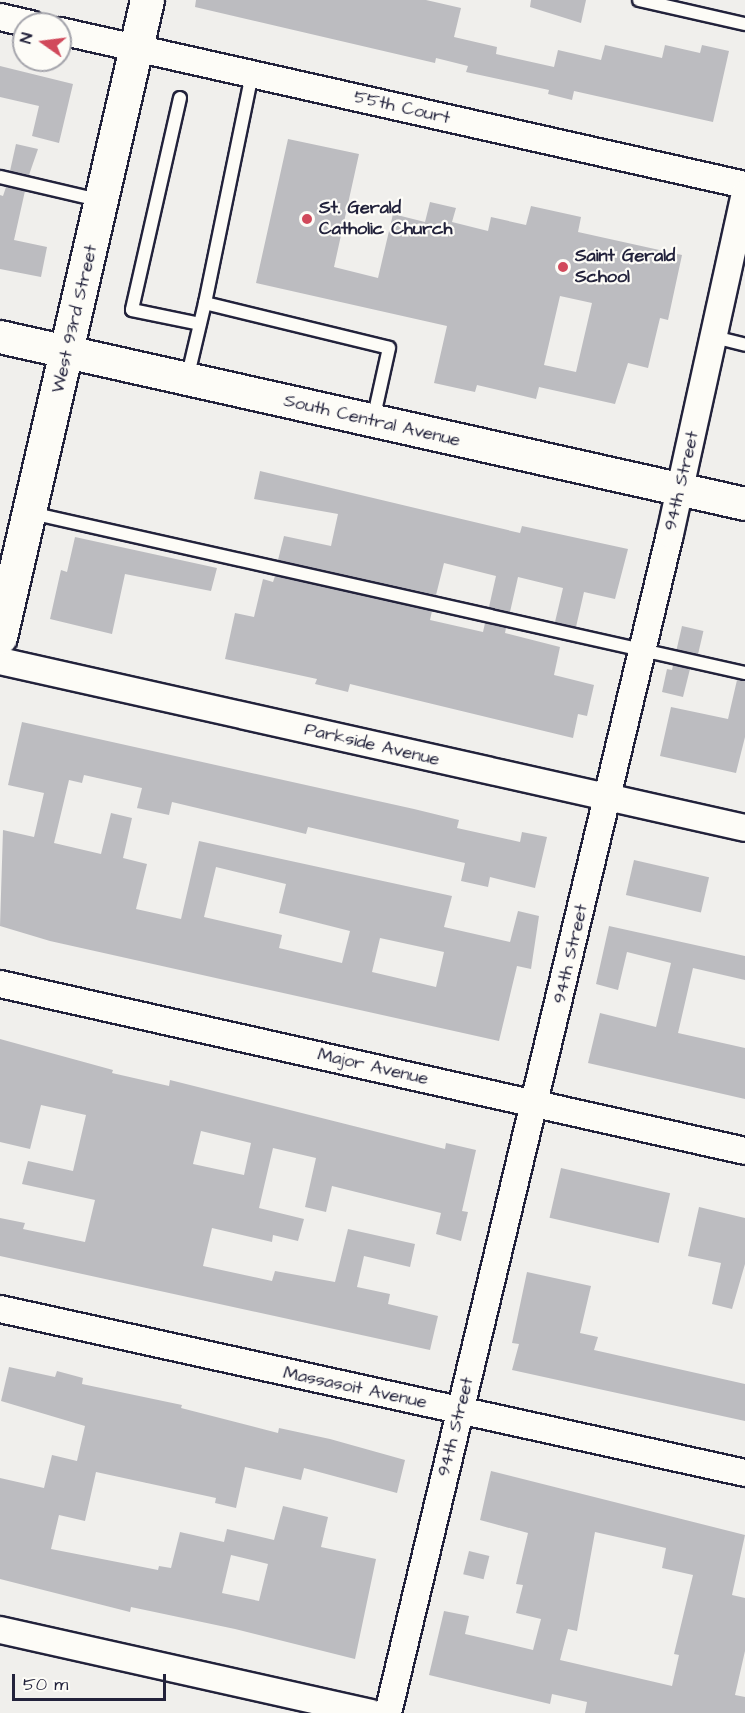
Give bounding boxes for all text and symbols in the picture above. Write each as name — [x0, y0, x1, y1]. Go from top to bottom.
north arrow — [12, 12, 72, 72]
text: N — [15, 31, 38, 46]
street label: 55th Court — [352, 86, 452, 130]
place label: St. Gerald Catholic Church — [319, 198, 452, 240]
marker: St. Gerald Catholic Church — [300, 212, 314, 226]
street label: West 93rd Street — [47, 243, 103, 395]
place label: Saint Gerald School — [575, 246, 675, 288]
marker: Saint Gerald School — [556, 260, 570, 274]
street label: South Central Avenue — [282, 390, 462, 452]
street label: 94th Street — [660, 429, 704, 533]
street label: Parkside Avenue — [302, 719, 442, 771]
street label: 94th Street — [549, 902, 593, 1006]
street label: Major Avenue — [316, 1044, 430, 1090]
street label: Massasoit Avenue — [281, 1362, 429, 1414]
street label: 94th Street — [433, 1375, 479, 1479]
scale bar — [15, 1662, 170, 1700]
text: 50 m — [23, 1672, 68, 1697]

